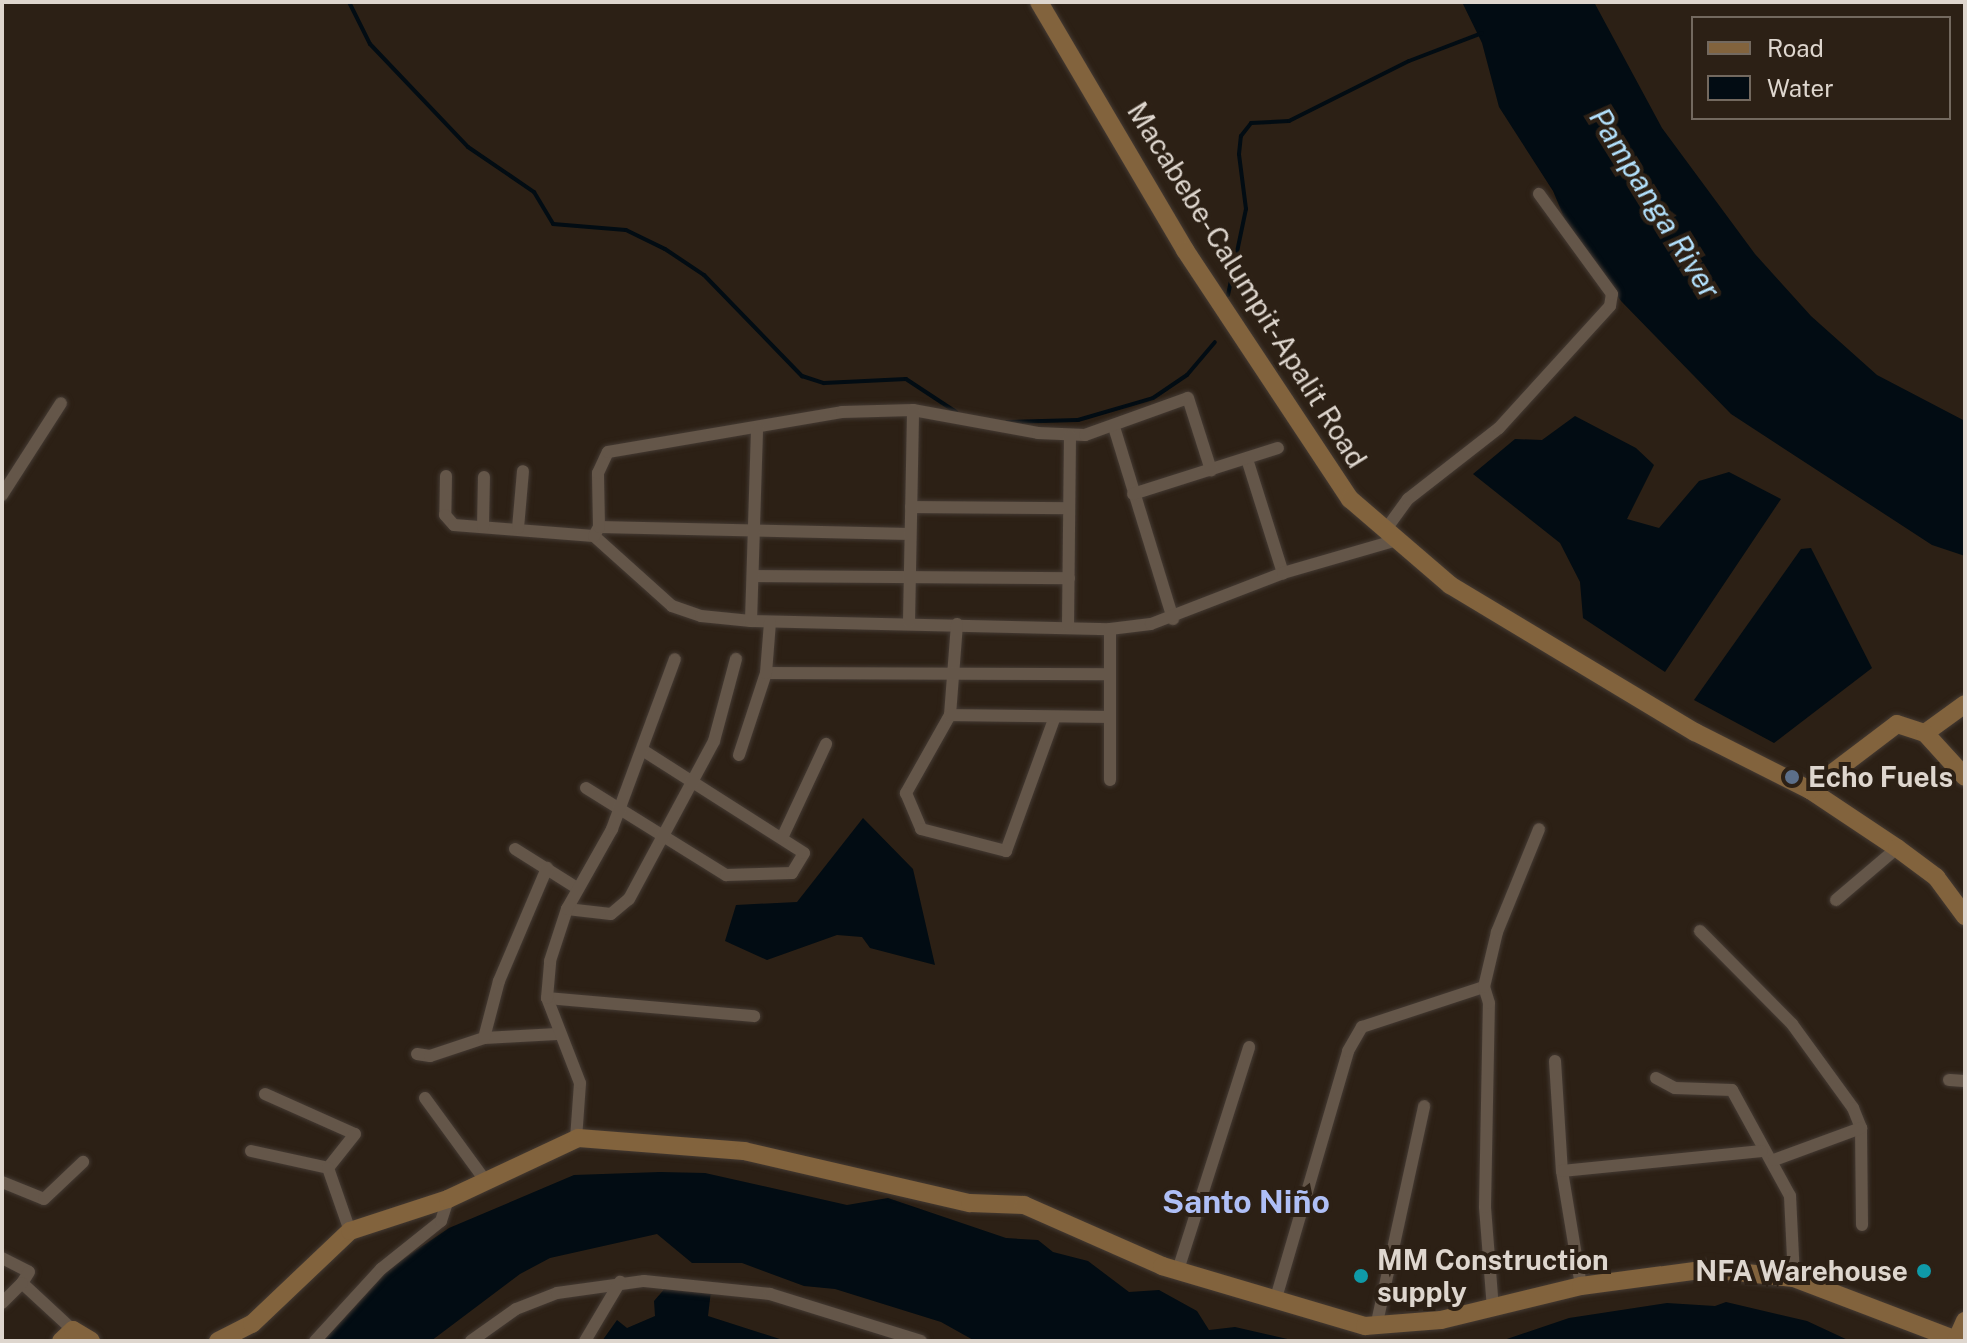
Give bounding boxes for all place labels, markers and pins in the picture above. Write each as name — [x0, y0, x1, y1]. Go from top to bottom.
place label: Echo Fuels — [1808, 760, 1953, 794]
marker: Echo Fuels — [1783, 768, 1801, 786]
place label: MM Construction supply — [1377, 1243, 1609, 1309]
place label: NFA Warehouse — [1695, 1254, 1908, 1288]
marker: NFA Warehouse — [1915, 1262, 1933, 1280]
marker: MM Construction supply — [1352, 1267, 1370, 1285]

